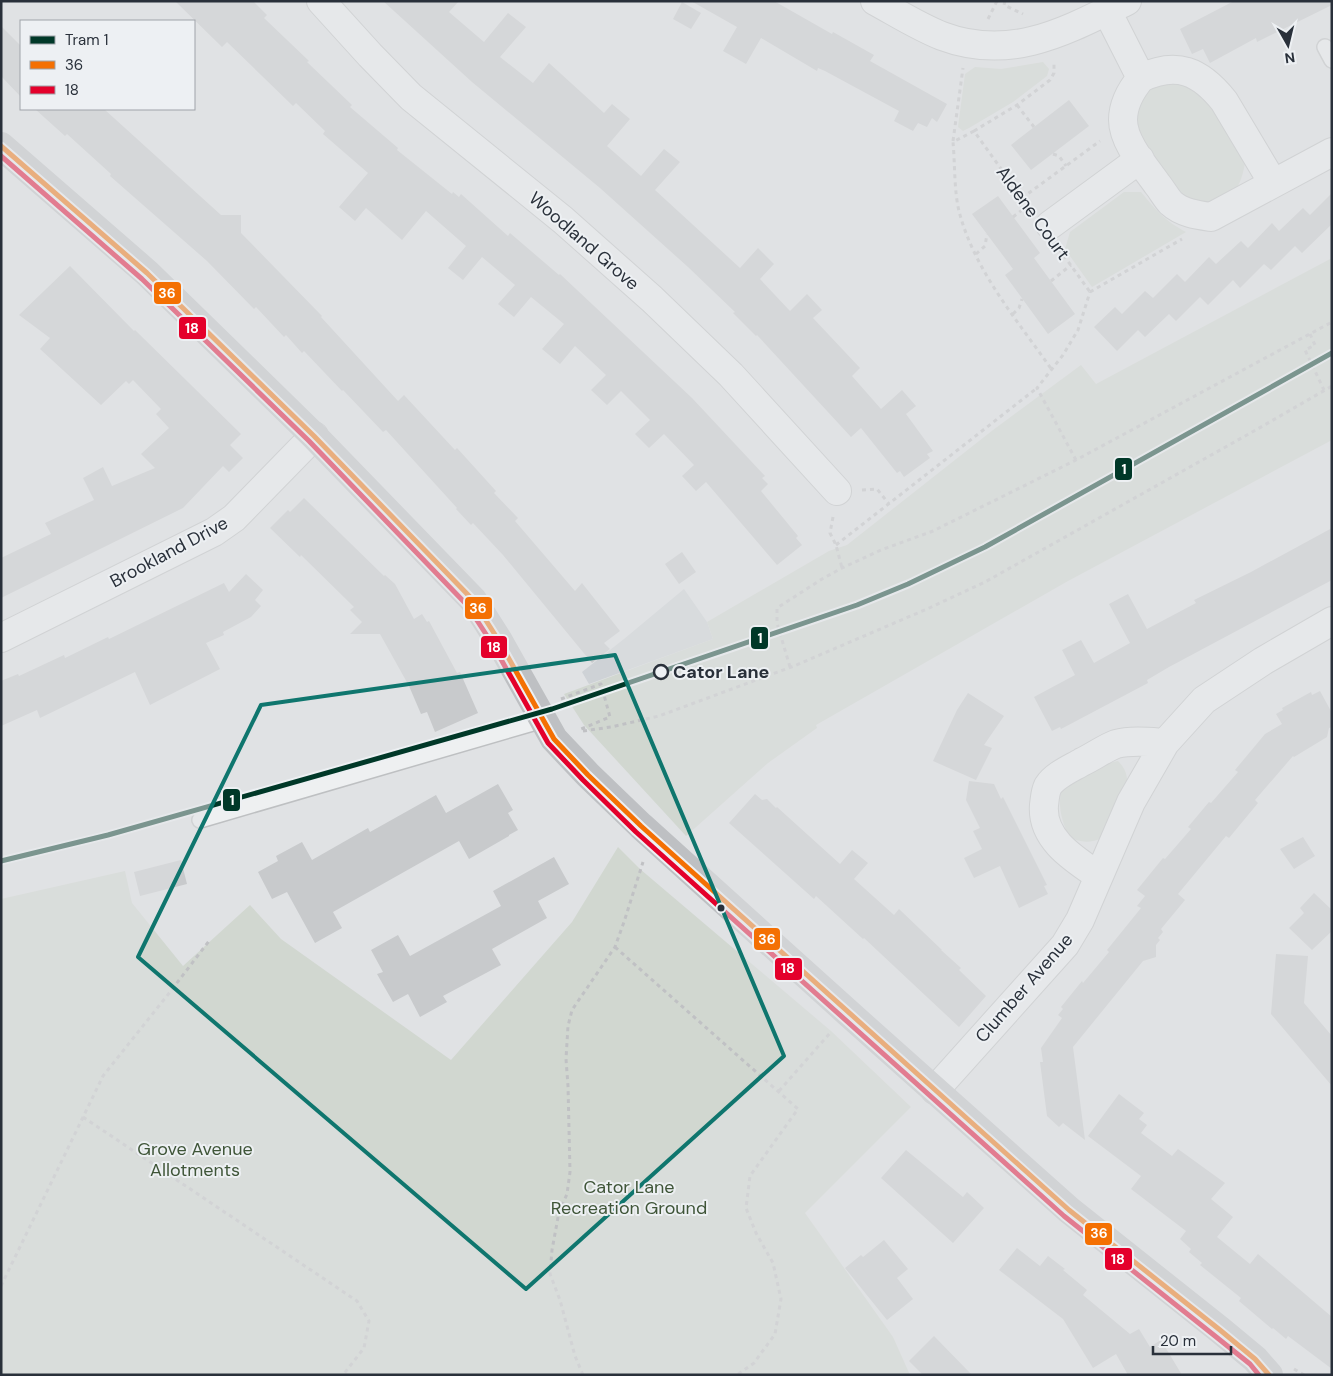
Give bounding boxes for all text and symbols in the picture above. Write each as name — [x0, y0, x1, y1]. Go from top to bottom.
legend — [20, 20, 195, 110]
north arrow — [1263, 20, 1313, 70]
text: Tram 1 — [65, 30, 108, 50]
text: N — [1283, 48, 1296, 67]
text: 36 — [65, 55, 83, 75]
text: 18 — [65, 80, 79, 100]
street label: Aldene Court — [991, 161, 1075, 265]
street label: Woodland Grove — [524, 186, 644, 296]
line badge: 36 — [153, 281, 182, 305]
text: 36 — [158, 284, 176, 302]
line badge: 18 — [178, 316, 207, 340]
text: 18 — [185, 319, 199, 337]
line badge: 1 — [1114, 457, 1133, 481]
text: 1 — [1121, 460, 1127, 478]
street label: Brookland Drive — [106, 511, 232, 593]
line badge: 36 — [464, 596, 493, 620]
text: 36 — [469, 599, 487, 617]
line badge: 1 — [750, 626, 769, 650]
text: 1 — [757, 629, 763, 647]
line badge: 18 — [480, 635, 508, 659]
text: 18 — [487, 638, 501, 656]
place label: Cator Lane — [673, 660, 770, 684]
marker: Cator Lane — [653, 664, 669, 680]
line badge: 1 — [222, 788, 241, 812]
text: 1 — [229, 791, 235, 809]
unlabelled marker — [716, 903, 726, 913]
line badge: 36 — [753, 927, 781, 951]
street label: Clumber Avenue — [970, 928, 1078, 1048]
text: 36 — [758, 930, 776, 948]
line badge: 18 — [774, 957, 803, 981]
text: 18 — [781, 959, 795, 977]
park label: Grove Avenue Allotments — [137, 1137, 253, 1182]
park label: Cator Lane Recreation Ground — [551, 1175, 707, 1220]
line badge: 36 — [1084, 1222, 1113, 1246]
text: 36 — [1090, 1224, 1108, 1242]
line badge: 18 — [1104, 1247, 1133, 1271]
text: 18 — [1111, 1250, 1125, 1268]
scale bar — [1153, 1324, 1230, 1356]
text: 20 m — [1160, 1331, 1196, 1351]

